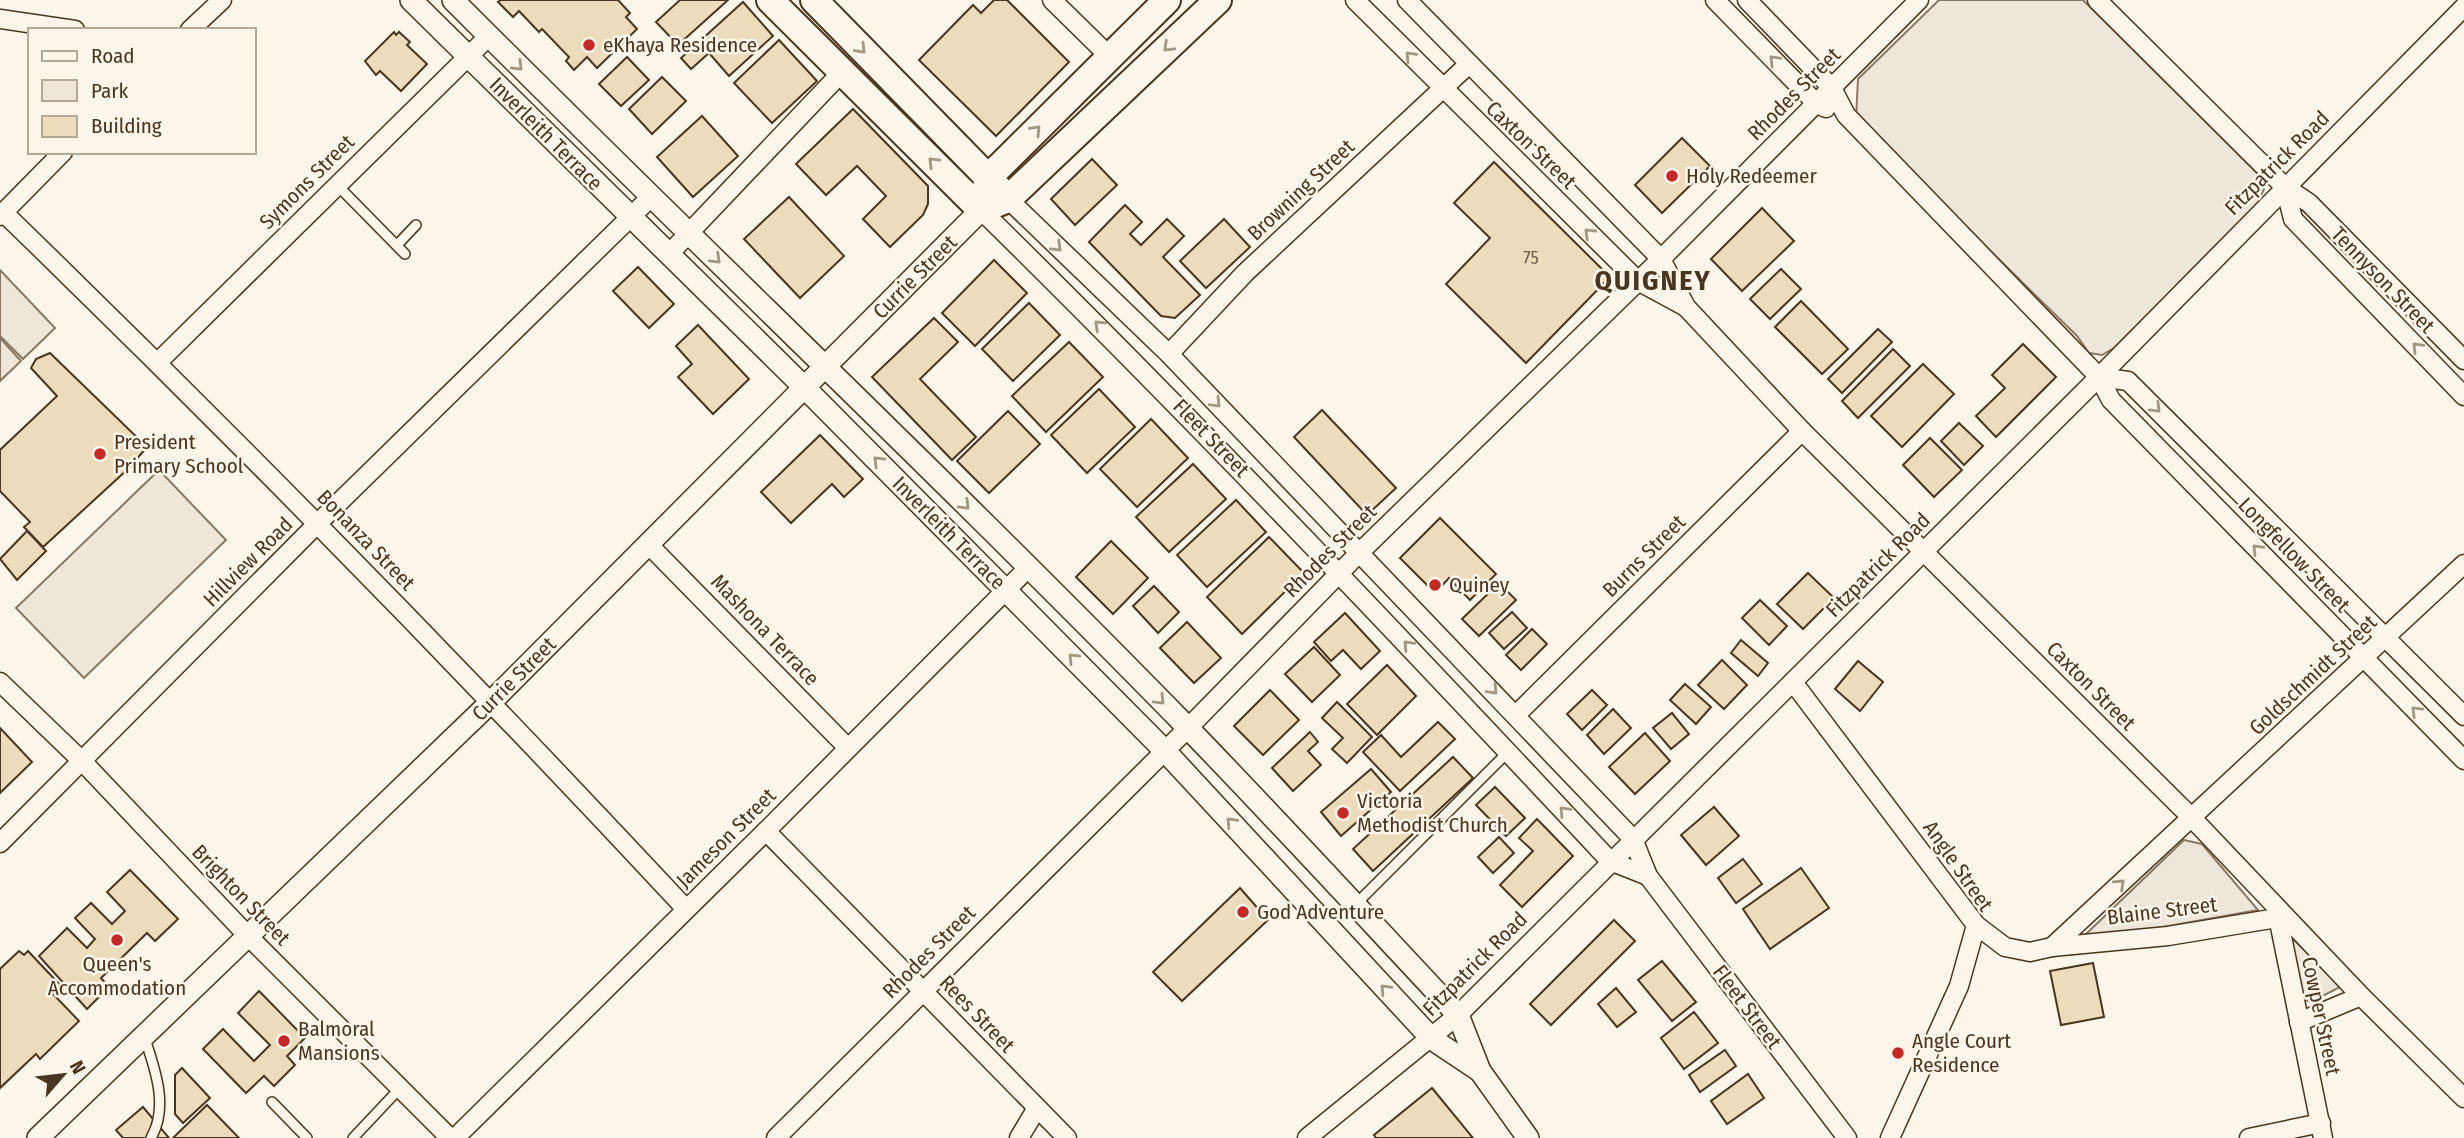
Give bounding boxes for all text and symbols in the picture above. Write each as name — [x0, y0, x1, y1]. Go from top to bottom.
legend — [28, 28, 256, 154]
place label: eKhaya Residence — [603, 32, 757, 58]
marker: eKhaya Residence — [581, 37, 597, 53]
one-way arrow — [1163, 39, 1176, 51]
one-way arrow — [853, 41, 866, 54]
street label: Rhodes Street — [1742, 42, 1846, 146]
text: Road — [91, 43, 135, 69]
one-way arrow — [1405, 51, 1418, 64]
one-way arrow — [1769, 55, 1782, 68]
one-way arrow — [510, 57, 523, 70]
street label: Inverleith Terrace — [484, 72, 608, 196]
text: Park — [91, 78, 129, 104]
street label: Caxton Street — [1481, 96, 1582, 194]
street label: Fitzpatrick Road — [2219, 105, 2335, 221]
text: Building — [91, 113, 162, 139]
one-way arrow — [1027, 125, 1040, 138]
street label: Symons Street — [254, 129, 360, 235]
street label: Browning Street — [1242, 134, 1360, 246]
one-way arrow — [928, 158, 941, 171]
place label: Holy Redeemer — [1686, 163, 1817, 189]
marker: Holy Redeemer — [1664, 168, 1680, 184]
street label: Tennyson Street — [2326, 221, 2440, 339]
street label: Currie Street — [868, 229, 963, 324]
one-way arrow — [1584, 229, 1597, 242]
one-way arrow — [1049, 238, 1062, 251]
house number: 75 — [1523, 247, 1539, 269]
one-way arrow — [708, 251, 721, 264]
district label: QUIGNEY — [1594, 264, 1712, 297]
one-way arrow — [1094, 321, 1107, 334]
one-way arrow — [2412, 342, 2425, 355]
street label: Fleet Street — [1167, 393, 1255, 483]
one-way arrow — [1207, 395, 1220, 408]
one-way arrow — [2147, 400, 2160, 413]
place label: President Primary School — [114, 429, 244, 479]
marker: President Primary School — [92, 446, 108, 462]
one-way arrow — [874, 457, 887, 470]
street label: Inverleith Terrace — [887, 471, 1011, 595]
street label: Bonanza Street — [312, 484, 421, 596]
street label: Longfellow Street — [2233, 492, 2355, 618]
one-way arrow — [957, 496, 970, 509]
street label: Rhodes Street — [1278, 499, 1382, 603]
street label: Fitzpatrick Road — [1820, 507, 1936, 623]
street label: Burns Street — [1597, 509, 1691, 603]
street label: Hillview Road — [198, 512, 298, 612]
one-way arrow — [2252, 544, 2265, 557]
street label: Mashona Terrace — [705, 569, 825, 691]
place label: Quiney — [1449, 572, 1510, 598]
marker: Quiney — [1427, 577, 1443, 593]
street label: Goldschmidt Street — [2244, 609, 2382, 741]
street label: Currie Street — [467, 631, 562, 726]
street label: Caxton Street — [2041, 636, 2141, 736]
one-way arrow — [1404, 640, 1417, 653]
one-way arrow — [1069, 653, 1082, 666]
one-way arrow — [1485, 682, 1498, 695]
one-way arrow — [1152, 692, 1165, 705]
one-way arrow — [2412, 707, 2424, 719]
street label: Jameson Street — [671, 783, 781, 893]
place label: Victoria Methodist Church — [1357, 788, 1508, 838]
marker: Victoria Methodist Church — [1335, 805, 1351, 821]
one-way arrow — [1559, 806, 1572, 819]
street label: Angle Street — [1917, 816, 1999, 916]
one-way arrow — [1226, 817, 1239, 830]
street label: Brighton Street — [186, 839, 296, 951]
one-way arrow — [2112, 880, 2125, 892]
street label: Blaine Street — [2106, 891, 2219, 931]
place label: God Adventure — [1257, 899, 1384, 925]
street label: Rhodes Street — [877, 900, 981, 1004]
marker: God Adventure — [1235, 904, 1251, 920]
street label: Fitzpatrick Road — [1417, 906, 1533, 1022]
marker: Queen's Accommodation — [109, 932, 125, 948]
place label: Queen's Accommodation — [48, 951, 186, 1001]
street label: Cowper Street — [2296, 954, 2346, 1078]
street label: Fleet Street — [1707, 960, 1787, 1054]
street label: Rees Street — [934, 970, 1020, 1058]
one-way arrow — [1381, 984, 1394, 997]
place label: Balmoral Mansions — [298, 1016, 380, 1066]
place label: Angle Court Residence — [1912, 1028, 2011, 1078]
marker: Balmoral Mansions — [276, 1033, 292, 1049]
north arrow — [28, 1040, 98, 1110]
marker: Angle Court Residence — [1890, 1045, 1906, 1061]
text: N — [65, 1057, 90, 1078]

